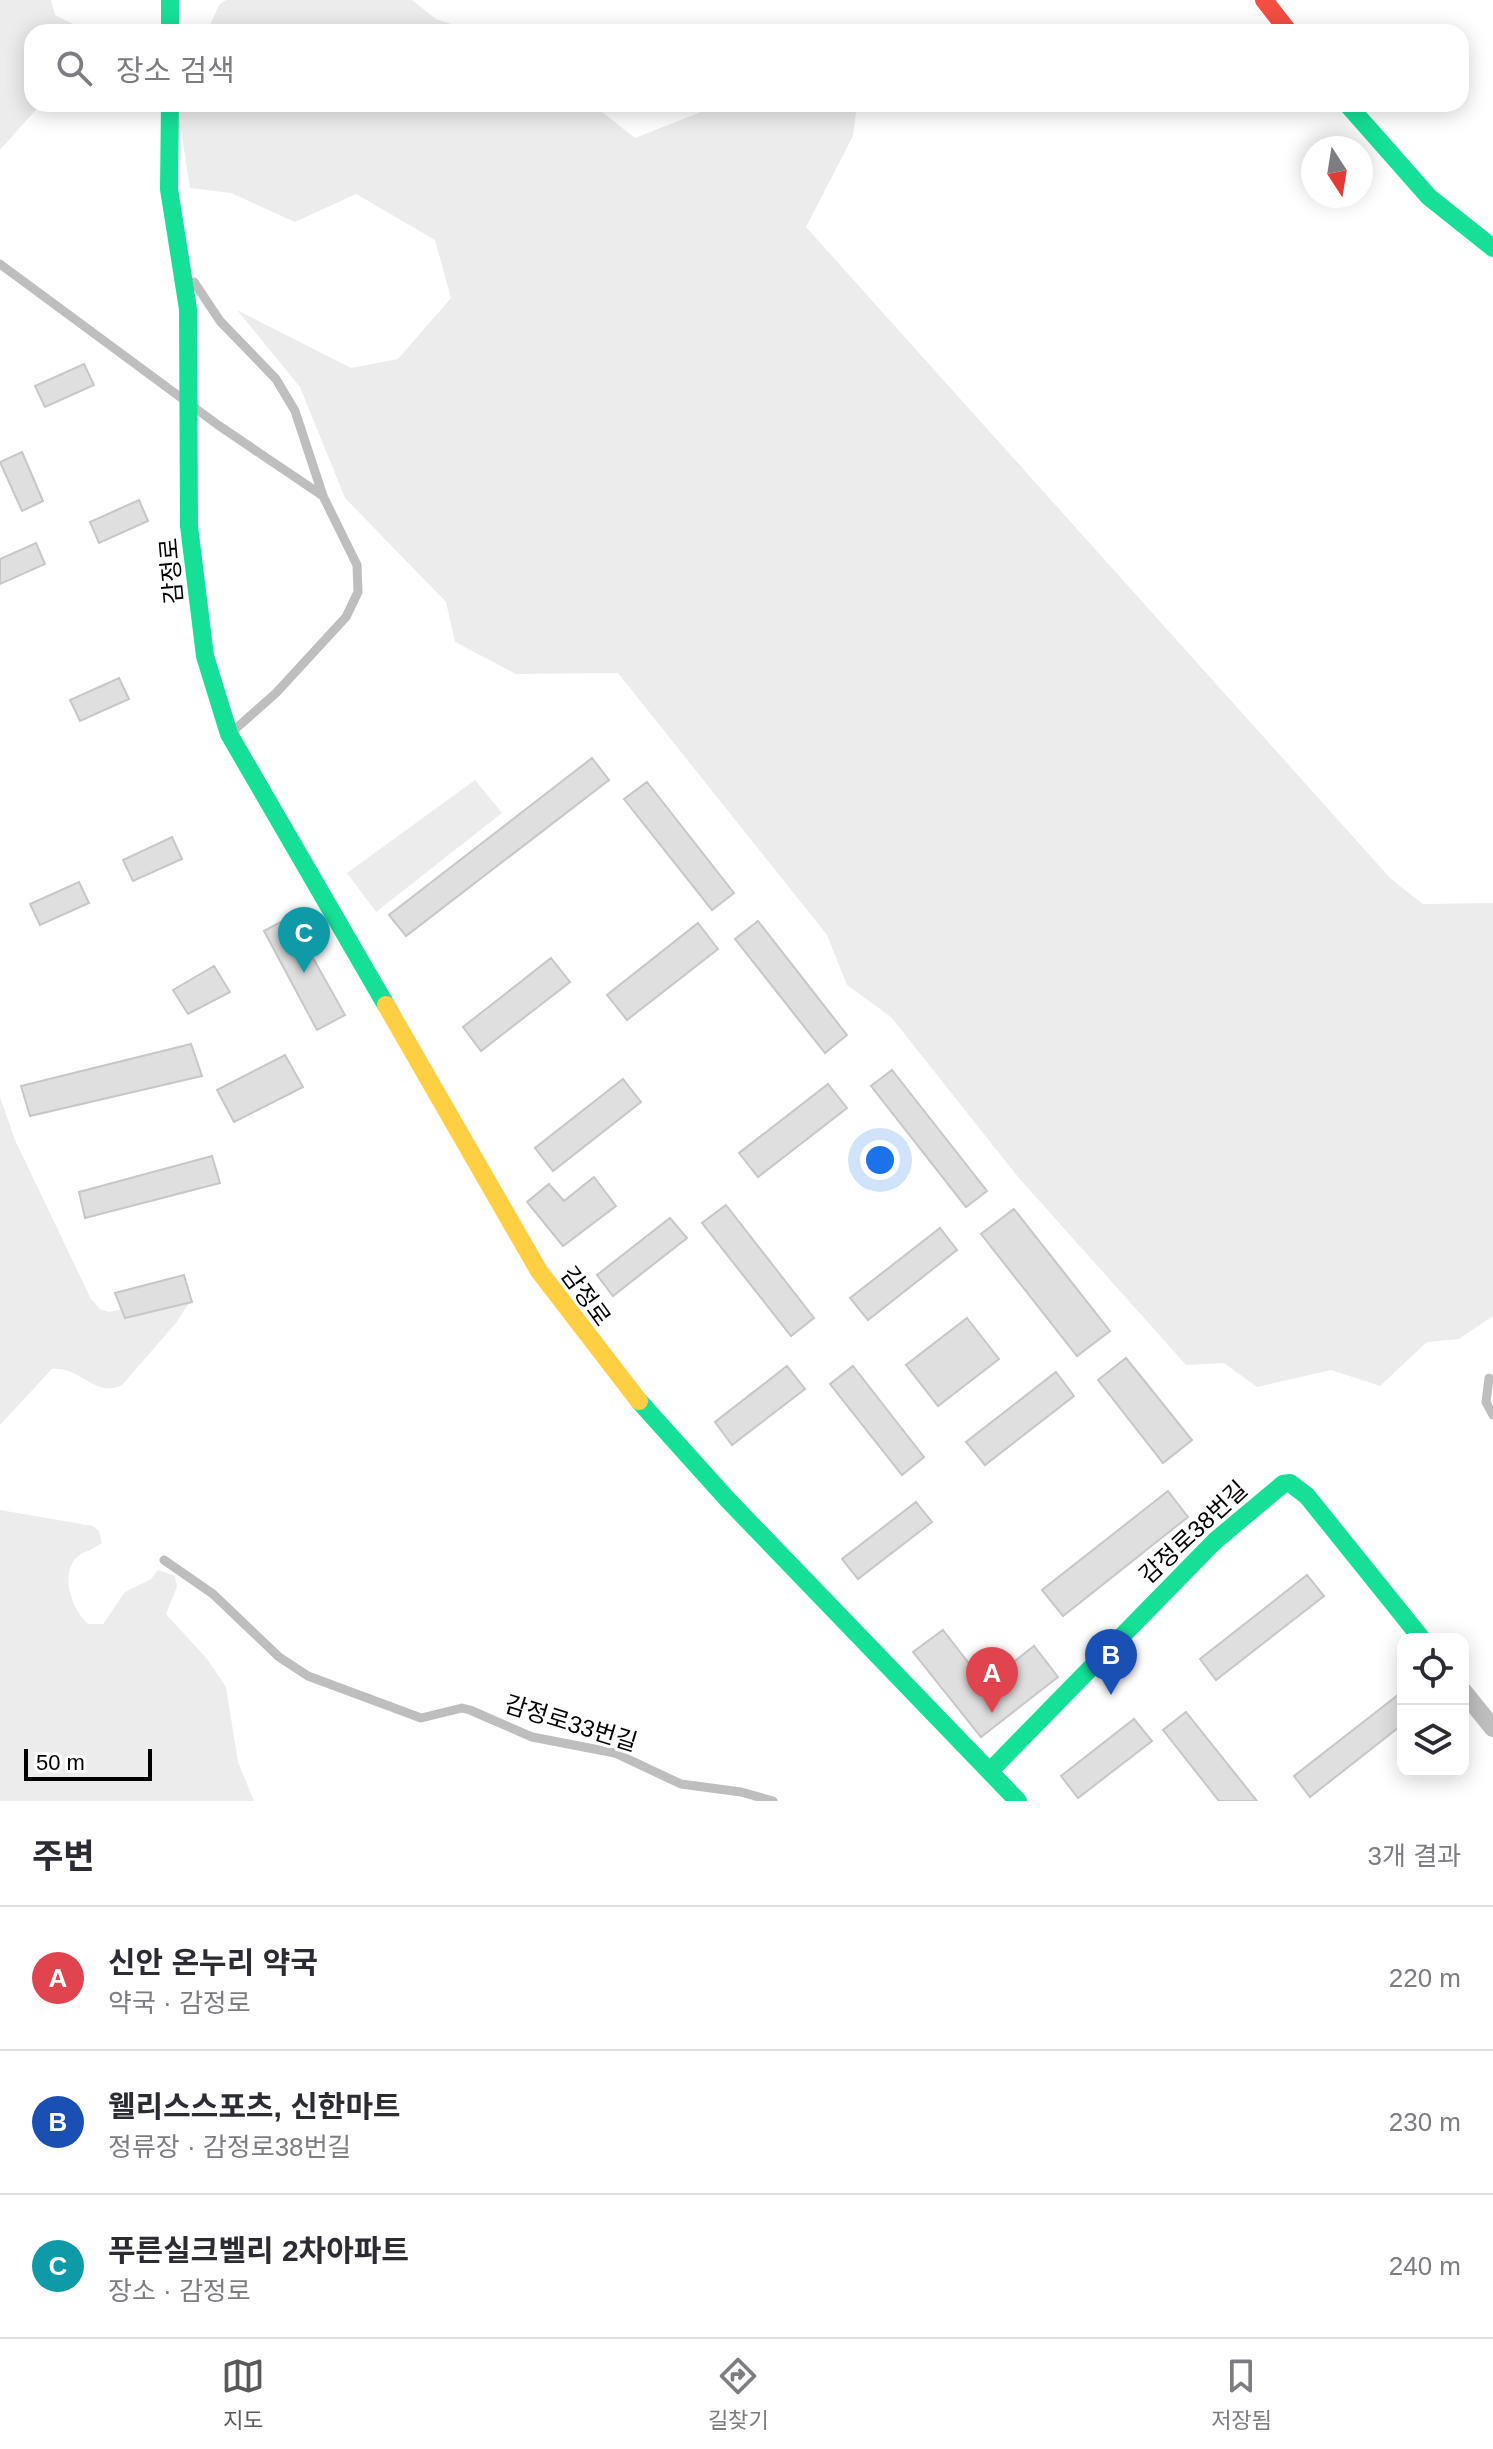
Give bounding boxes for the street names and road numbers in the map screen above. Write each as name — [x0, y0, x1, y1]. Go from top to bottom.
street label: 감정로 — [155, 537, 187, 605]
street label: 감정로 — [556, 1261, 616, 1331]
street label: 감정로38번길 — [1134, 1475, 1252, 1589]
street label: 감정로33번길 — [501, 1690, 641, 1756]

